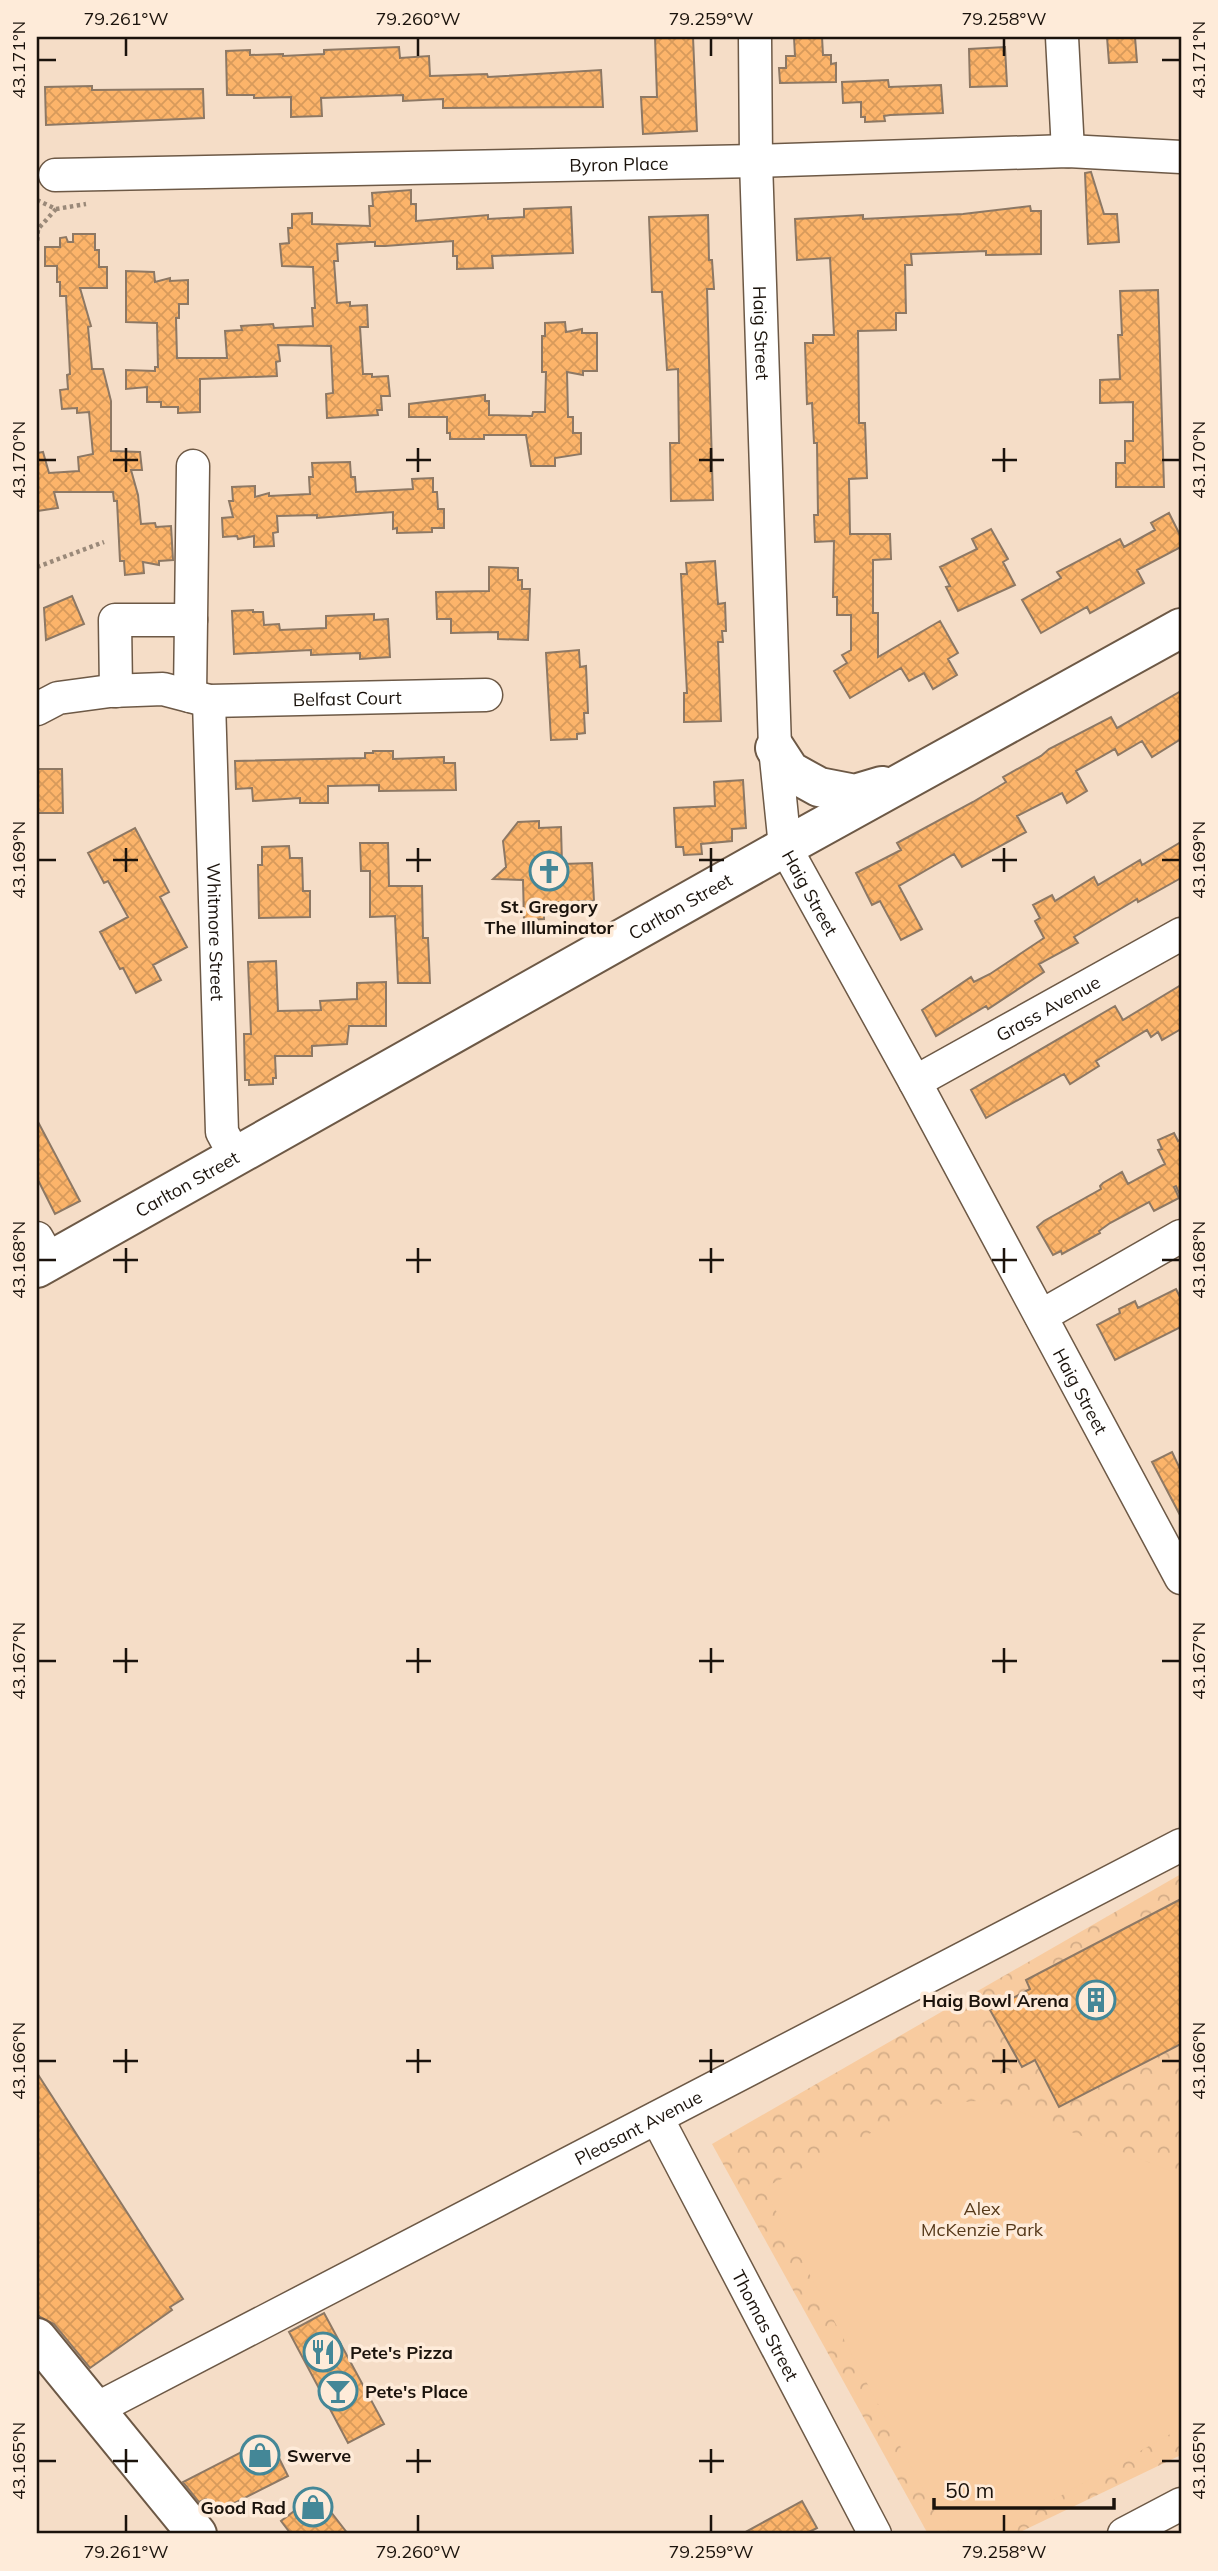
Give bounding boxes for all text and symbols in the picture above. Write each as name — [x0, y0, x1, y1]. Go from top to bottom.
text: 79.261°W — [83, 7, 169, 30]
text: 79.260°W — [375, 7, 461, 30]
text: 79.259°W — [668, 7, 754, 30]
text: 79.258°W — [961, 7, 1047, 30]
text: 43.171°N — [7, 21, 30, 99]
text: 43.171°N — [1187, 21, 1210, 99]
street label: Byron Place — [569, 151, 669, 176]
street label: Haig Street — [749, 285, 775, 380]
text: 43.170°N — [7, 421, 30, 499]
text: 43.170°N — [1187, 421, 1210, 499]
street label: Belfast Court — [293, 685, 402, 711]
text: 43.169°N — [7, 821, 30, 899]
text: 43.169°N — [1187, 821, 1210, 899]
street label: Haig Street — [777, 846, 843, 939]
church icon: St. Gregory The Illuminator — [528, 850, 570, 892]
street label: Whitmore Street — [202, 863, 230, 1001]
street label: Carlton Street — [624, 868, 736, 944]
place label: St. Gregory The Illuminator — [484, 895, 615, 939]
street label: Grass Avenue — [992, 970, 1104, 1046]
street label: Carlton Street — [131, 1145, 243, 1222]
text: 43.168°N — [7, 1221, 30, 1299]
text: 43.168°N — [1187, 1221, 1210, 1299]
street label: Haig Street — [1048, 1344, 1113, 1438]
text: 43.167°N — [7, 1622, 30, 1700]
text: 43.167°N — [1187, 1622, 1210, 1700]
building icon: Haig Bowl Arena — [1075, 1979, 1117, 2021]
place label: Haig Bowl Arena — [922, 1989, 1069, 2012]
text: 43.166°N — [7, 2022, 30, 2100]
text: 43.166°N — [1187, 2022, 1210, 2100]
street label: Pleasant Avenue — [570, 2085, 706, 2170]
park label: Alex McKenzie Park — [921, 2197, 1044, 2241]
street label: Thomas Street — [727, 2266, 804, 2385]
restaurant icon: Pete's Pizza — [302, 2331, 344, 2373]
place label: Pete's Pizza — [350, 2341, 453, 2364]
bar icon: Pete's Place — [317, 2370, 359, 2412]
place label: Pete's Place — [365, 2380, 468, 2403]
text: 43.165°N — [7, 2422, 30, 2500]
text: 43.165°N — [1187, 2422, 1210, 2500]
shop icon: Swerve — [239, 2434, 281, 2476]
place label: Swerve — [287, 2444, 351, 2467]
scale bar — [934, 2466, 1115, 2510]
text: 50 m — [945, 2477, 994, 2503]
shop icon: Good Rad — [292, 2486, 334, 2528]
place label: Good Rad — [200, 2496, 286, 2519]
text: 79.261°W — [83, 2540, 169, 2563]
text: 79.260°W — [375, 2540, 461, 2563]
text: 79.259°W — [668, 2540, 754, 2563]
text: 79.258°W — [961, 2540, 1047, 2563]

